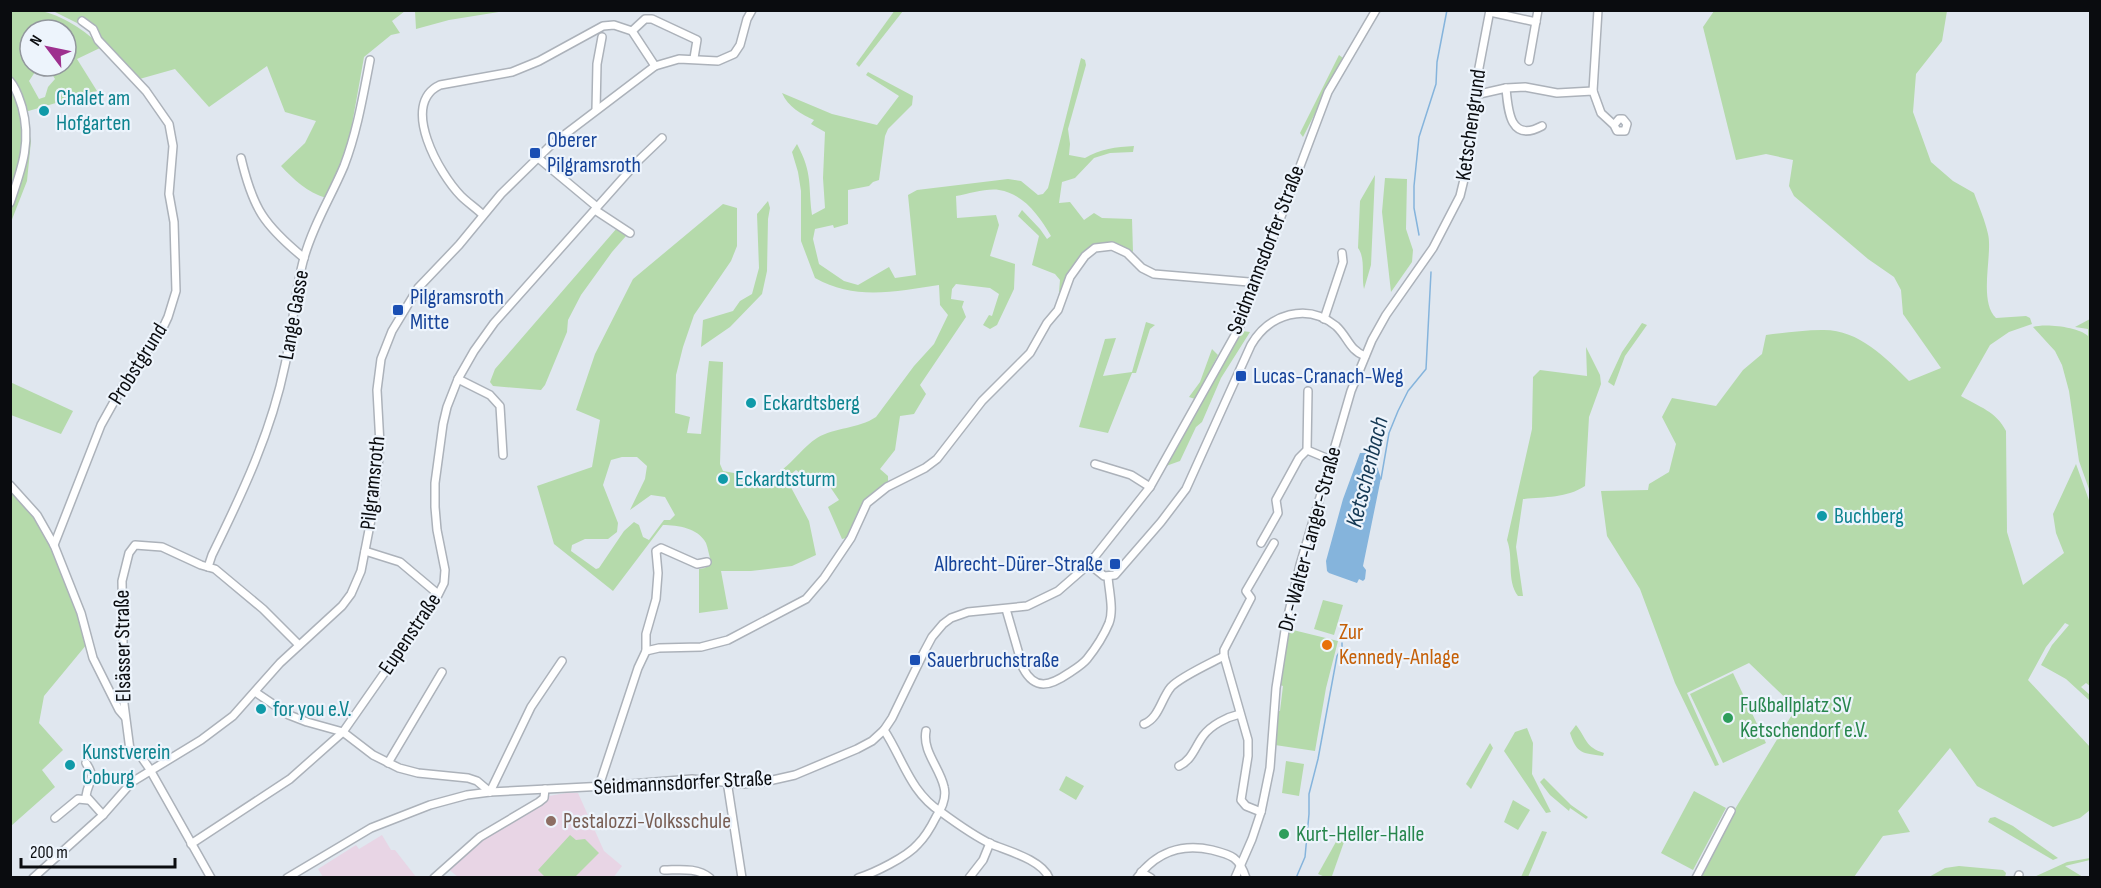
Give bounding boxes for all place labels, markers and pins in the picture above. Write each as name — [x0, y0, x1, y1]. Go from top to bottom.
place label: Chalet am Hofgarten — [56, 85, 131, 137]
marker: Chalet am Hofgarten — [37, 104, 51, 118]
place label: Oberer Pilgramsroth — [547, 127, 641, 179]
marker: Oberer Pilgramsroth — [528, 146, 542, 160]
place label: Pilgramsroth Mitte — [410, 284, 504, 336]
marker: Pilgramsroth Mitte — [391, 303, 405, 317]
place label: Lucas-Cranach-Weg — [1253, 363, 1404, 390]
marker: Lucas-Cranach-Weg — [1234, 369, 1248, 383]
place label: Eckardtsberg — [763, 390, 860, 417]
marker: Eckardtsberg — [744, 396, 758, 410]
place label: Eckardtsturm — [735, 466, 836, 493]
marker: Eckardtsturm — [716, 472, 730, 486]
place label: Buchberg — [1834, 503, 1904, 530]
marker: Buchberg — [1815, 509, 1829, 523]
place label: Albrecht-Dürer-Straße — [934, 551, 1103, 578]
marker: Albrecht-Dürer-Straße — [1108, 557, 1122, 571]
place label: Zur Kennedy-Anlage — [1339, 619, 1460, 671]
marker: Zur Kennedy-Anlage — [1320, 638, 1334, 652]
place label: Sauerbruchstraße — [927, 647, 1059, 674]
marker: Sauerbruchstraße — [908, 653, 922, 667]
place label: Fußballplatz SV Ketschendorf e.V. — [1740, 692, 1868, 744]
place label: for you e.V. — [273, 696, 352, 723]
marker: for you e.V. — [254, 702, 268, 716]
marker: Fußballplatz SV Ketschendorf e.V. — [1721, 711, 1735, 725]
place label: Kunstverein Coburg — [82, 739, 170, 791]
marker: Kunstverein Coburg — [63, 758, 77, 772]
place label: Pestalozzi-Volksschule — [563, 808, 731, 835]
marker: Pestalozzi-Volksschule — [544, 814, 558, 828]
place label: Kurt-Heller-Halle — [1296, 821, 1424, 848]
marker: Kurt-Heller-Halle — [1277, 827, 1291, 841]

